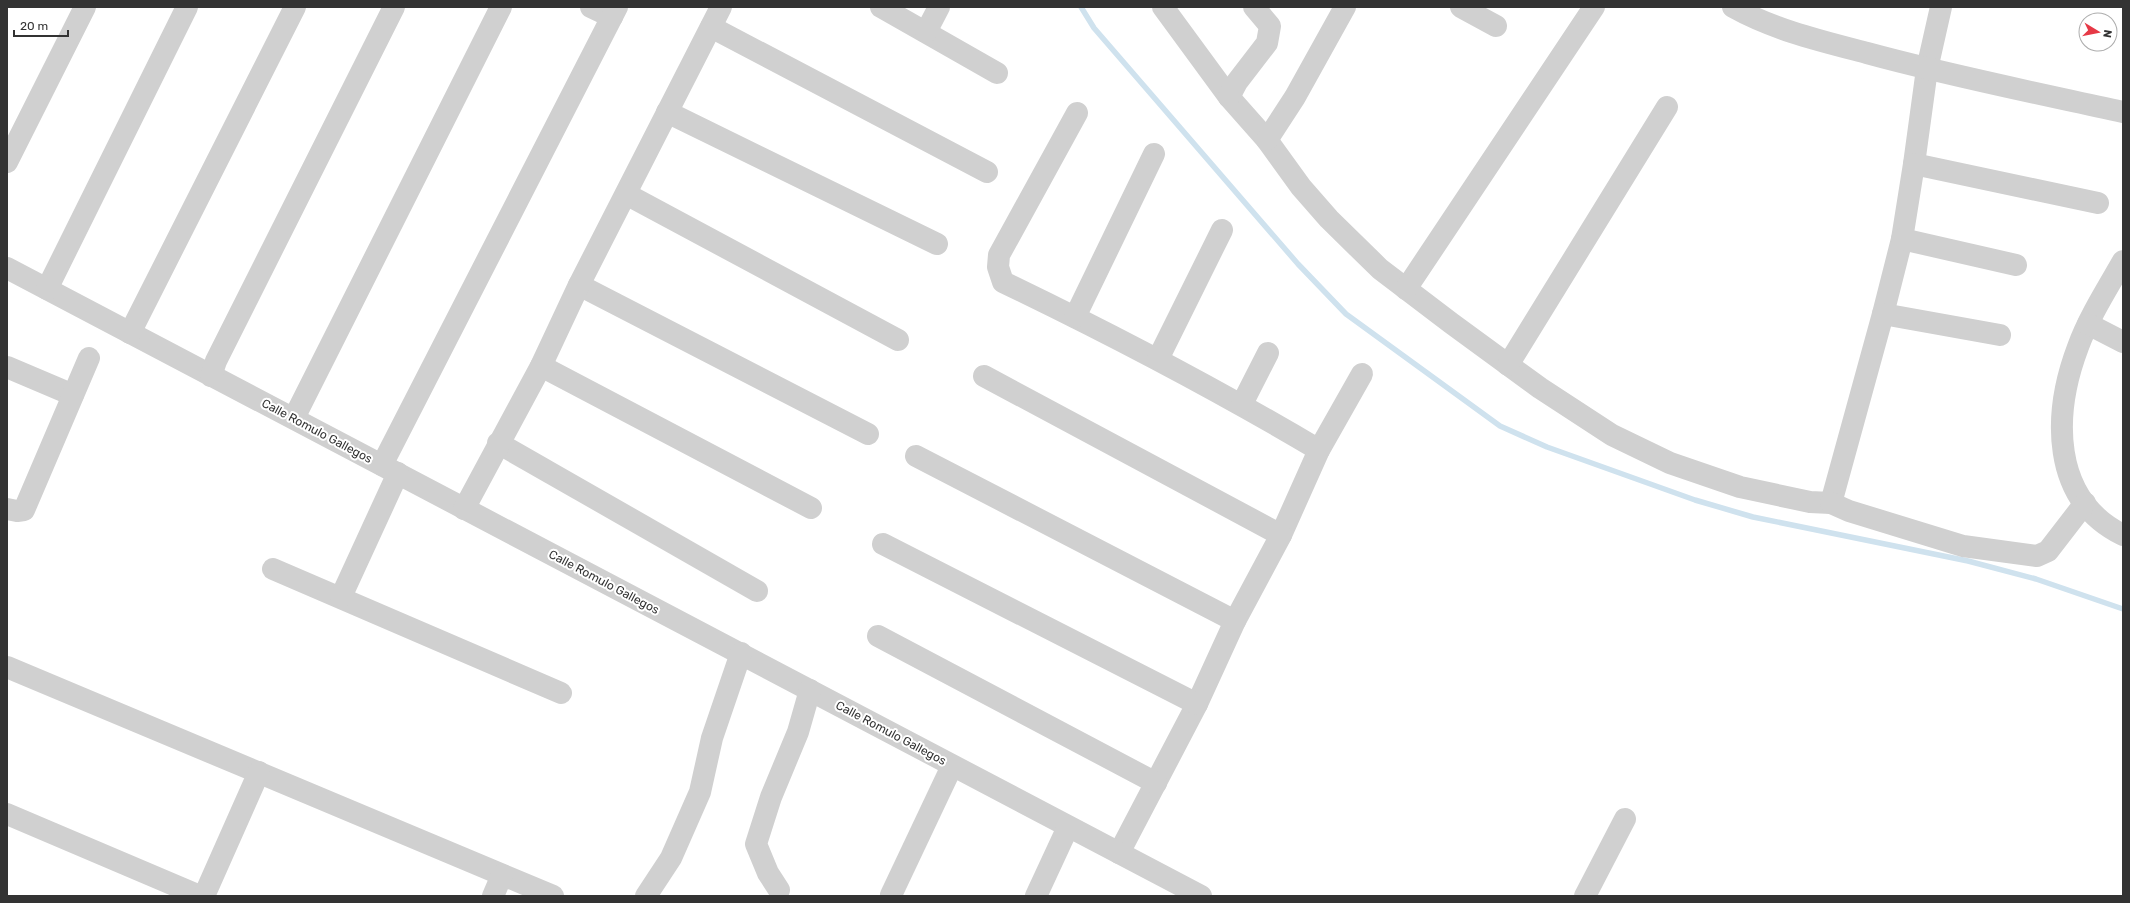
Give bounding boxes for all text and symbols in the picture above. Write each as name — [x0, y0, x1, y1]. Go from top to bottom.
scale bar — [14, 12, 68, 38]
north arrow — [2078, 12, 2118, 52]
text: 20 m — [20, 19, 48, 33]
text: N — [2100, 29, 2114, 39]
street label: Calle Romulo Gallegos — [259, 396, 375, 466]
street label: Calle Romulo Gallegos — [546, 547, 662, 617]
street label: Calle Romulo Gallegos — [833, 698, 949, 768]

